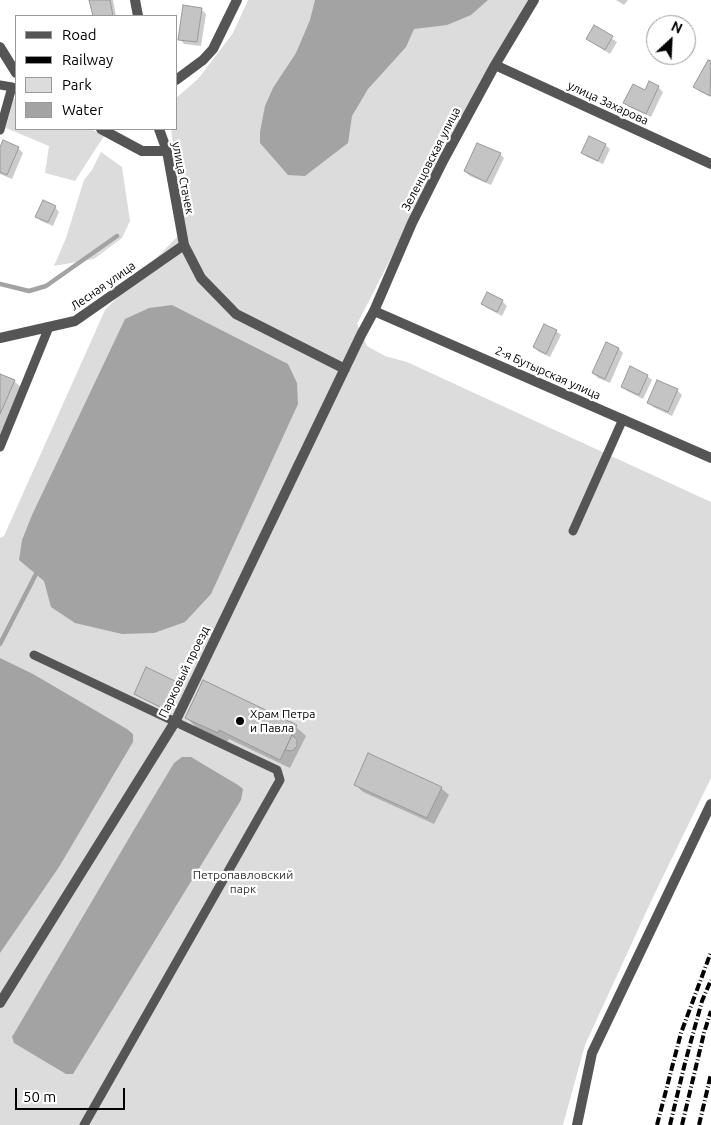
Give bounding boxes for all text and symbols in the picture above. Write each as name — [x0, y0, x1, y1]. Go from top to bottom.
legend — [15, 15, 178, 130]
north arrow — [646, 15, 696, 65]
text: N — [669, 18, 685, 37]
text: Road — [62, 26, 97, 43]
text: Railway — [62, 51, 113, 68]
text: Park — [62, 76, 92, 93]
street label: улица Захарова — [565, 78, 651, 128]
text: Water — [62, 101, 103, 118]
street label: Зеленцовская улица — [399, 105, 463, 213]
street label: улица Стачек — [169, 141, 197, 215]
street label: Лесная улица — [68, 258, 138, 314]
street label: 2-я Бутырская улица — [493, 343, 603, 403]
street label: Парковый проезд — [156, 624, 212, 720]
place label: Храм Петра и Павла — [250, 707, 315, 735]
marker: Храм Петра и Павла — [234, 715, 246, 727]
park label: Петропавловский парк — [193, 868, 293, 896]
scale bar — [18, 1078, 128, 1110]
text: 50 m — [23, 1088, 56, 1105]

